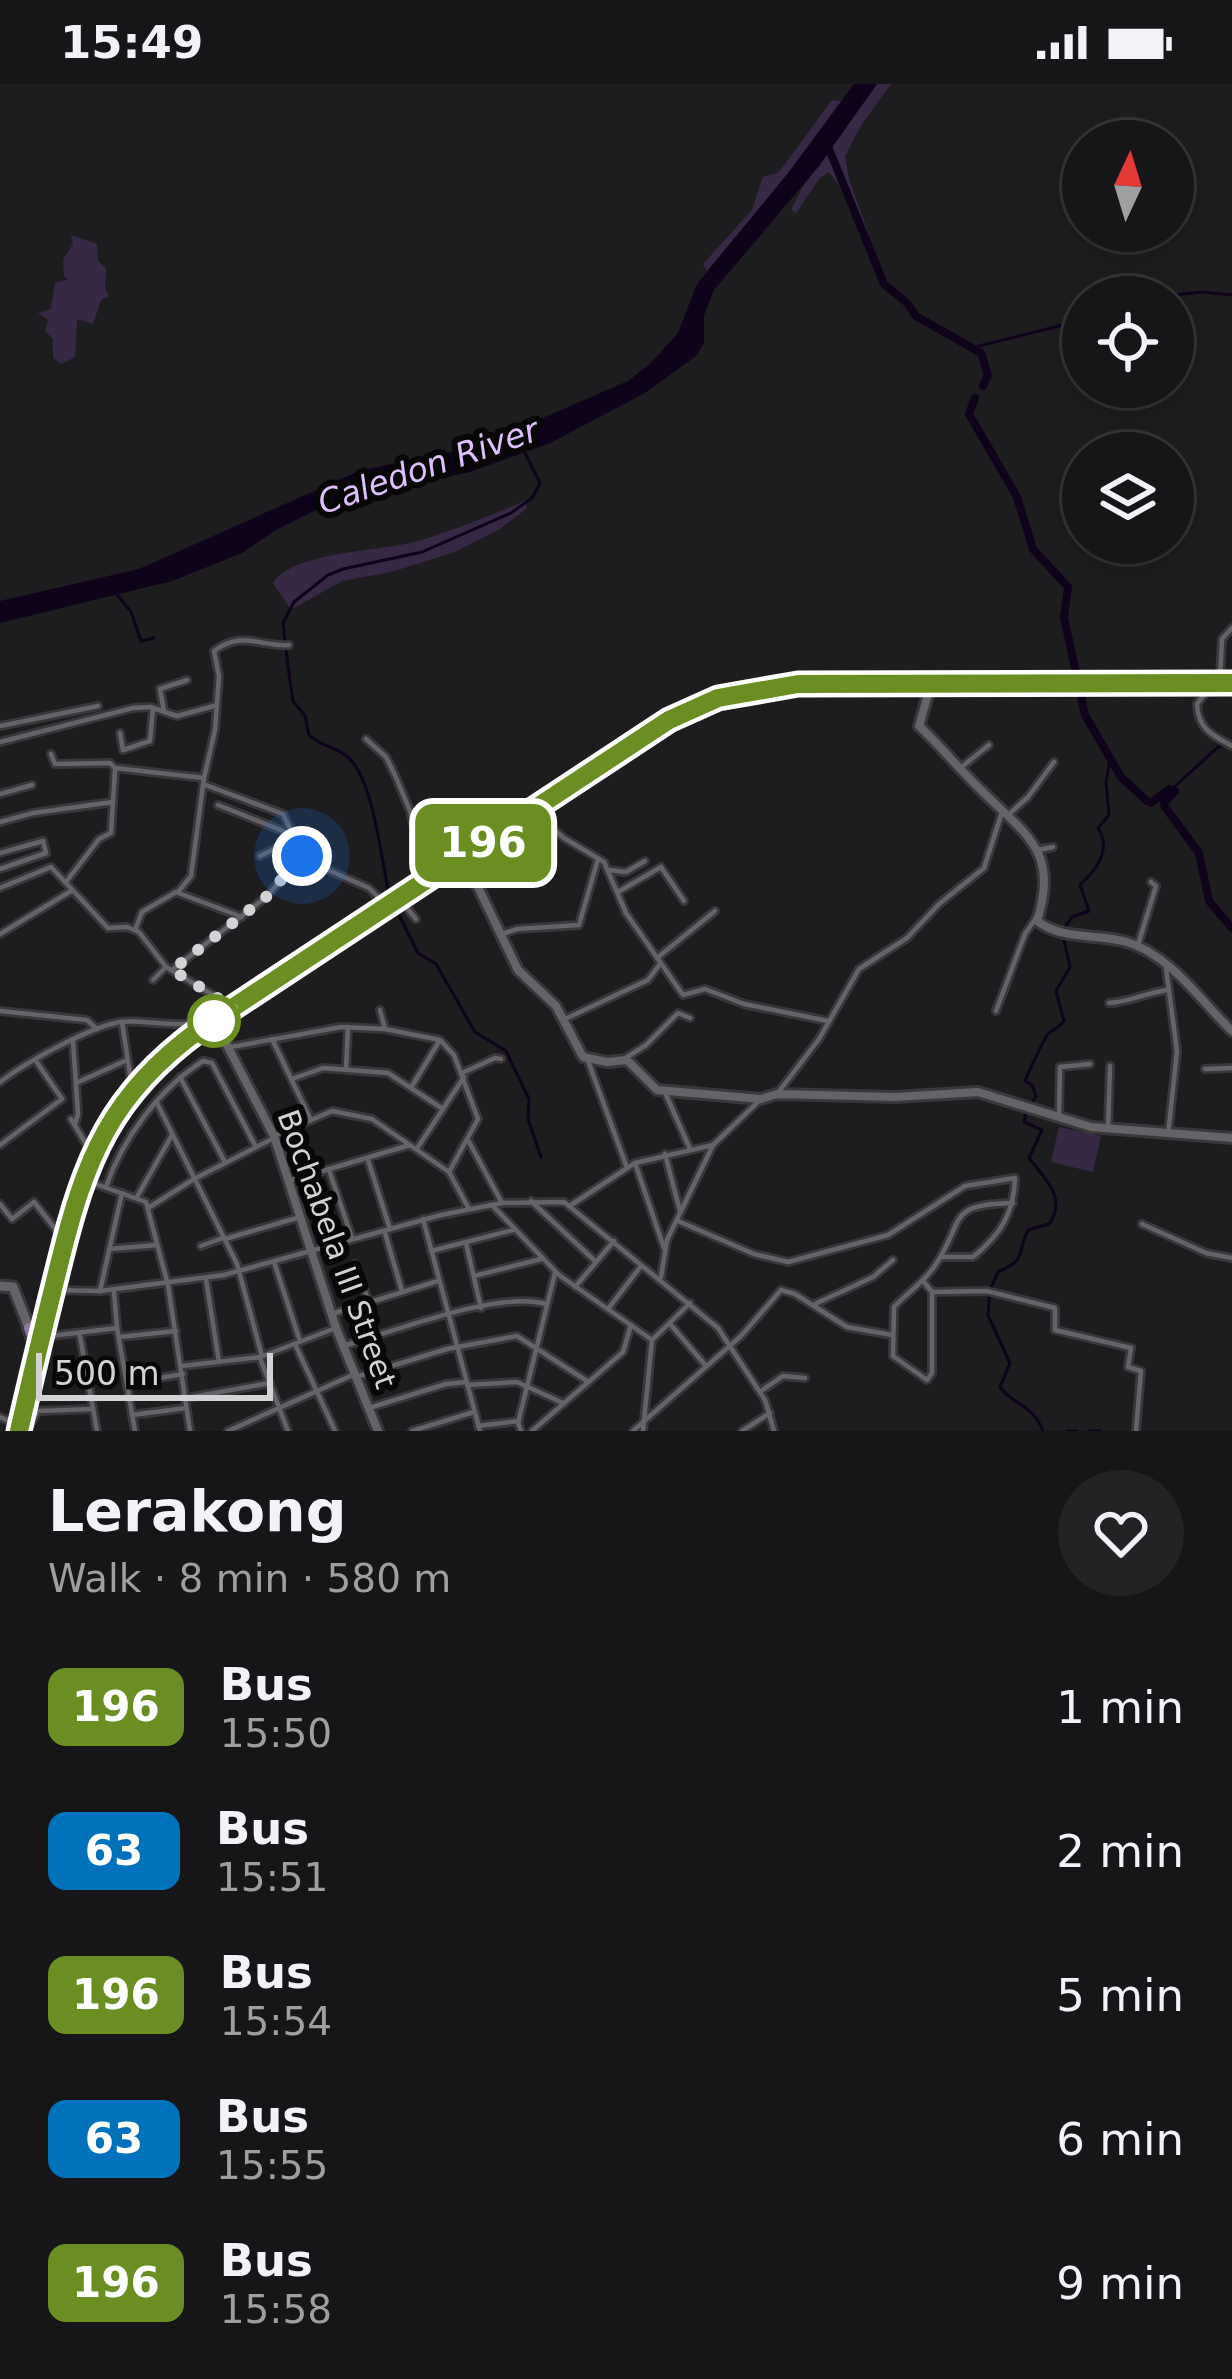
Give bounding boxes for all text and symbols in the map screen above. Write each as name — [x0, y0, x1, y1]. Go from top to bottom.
text: 15:49 — [60, 16, 203, 69]
north arrow — [1062, 120, 1194, 252]
map controls — [1062, 120, 1194, 564]
button: locate — [1062, 276, 1194, 408]
water label: Caledon River — [313, 409, 546, 522]
button: layers — [1062, 432, 1194, 564]
line badge: 196 — [414, 804, 552, 882]
text: 196 — [439, 818, 527, 867]
your location — [272, 826, 332, 886]
unlabelled marker — [189, 996, 239, 1046]
street label: Bochabela III Street — [270, 1105, 404, 1393]
scale bar — [36, 1347, 273, 1400]
text: 500 m — [54, 1354, 160, 1393]
button: heart — [1058, 1470, 1184, 1596]
text: Lerakong — [48, 1478, 346, 1544]
text: Walk · 8 min · 580 m — [48, 1556, 451, 1601]
text: Bus — [220, 1658, 313, 1711]
text: 1 min — [1056, 1681, 1184, 1734]
text: 196 — [72, 1682, 160, 1731]
text: 15:50 — [220, 1711, 332, 1756]
text: Bus — [216, 1802, 309, 1855]
text: 2 min — [1056, 1825, 1184, 1878]
text: 63 — [85, 1826, 143, 1875]
text: 15:51 — [216, 1855, 328, 1900]
text: Bus — [220, 1946, 313, 1999]
text: 5 min — [1056, 1969, 1184, 2022]
text: 196 — [72, 1970, 160, 2019]
text: 15:54 — [220, 1999, 332, 2044]
text: Bus — [216, 2090, 309, 2143]
text: 6 min — [1056, 2113, 1184, 2166]
text: 63 — [85, 2114, 143, 2163]
text: 15:55 — [216, 2143, 328, 2188]
text: Bus — [220, 2234, 313, 2287]
text: 9 min — [1056, 2257, 1184, 2310]
text: 196 — [72, 2258, 160, 2307]
text: 15:58 — [220, 2287, 332, 2332]

